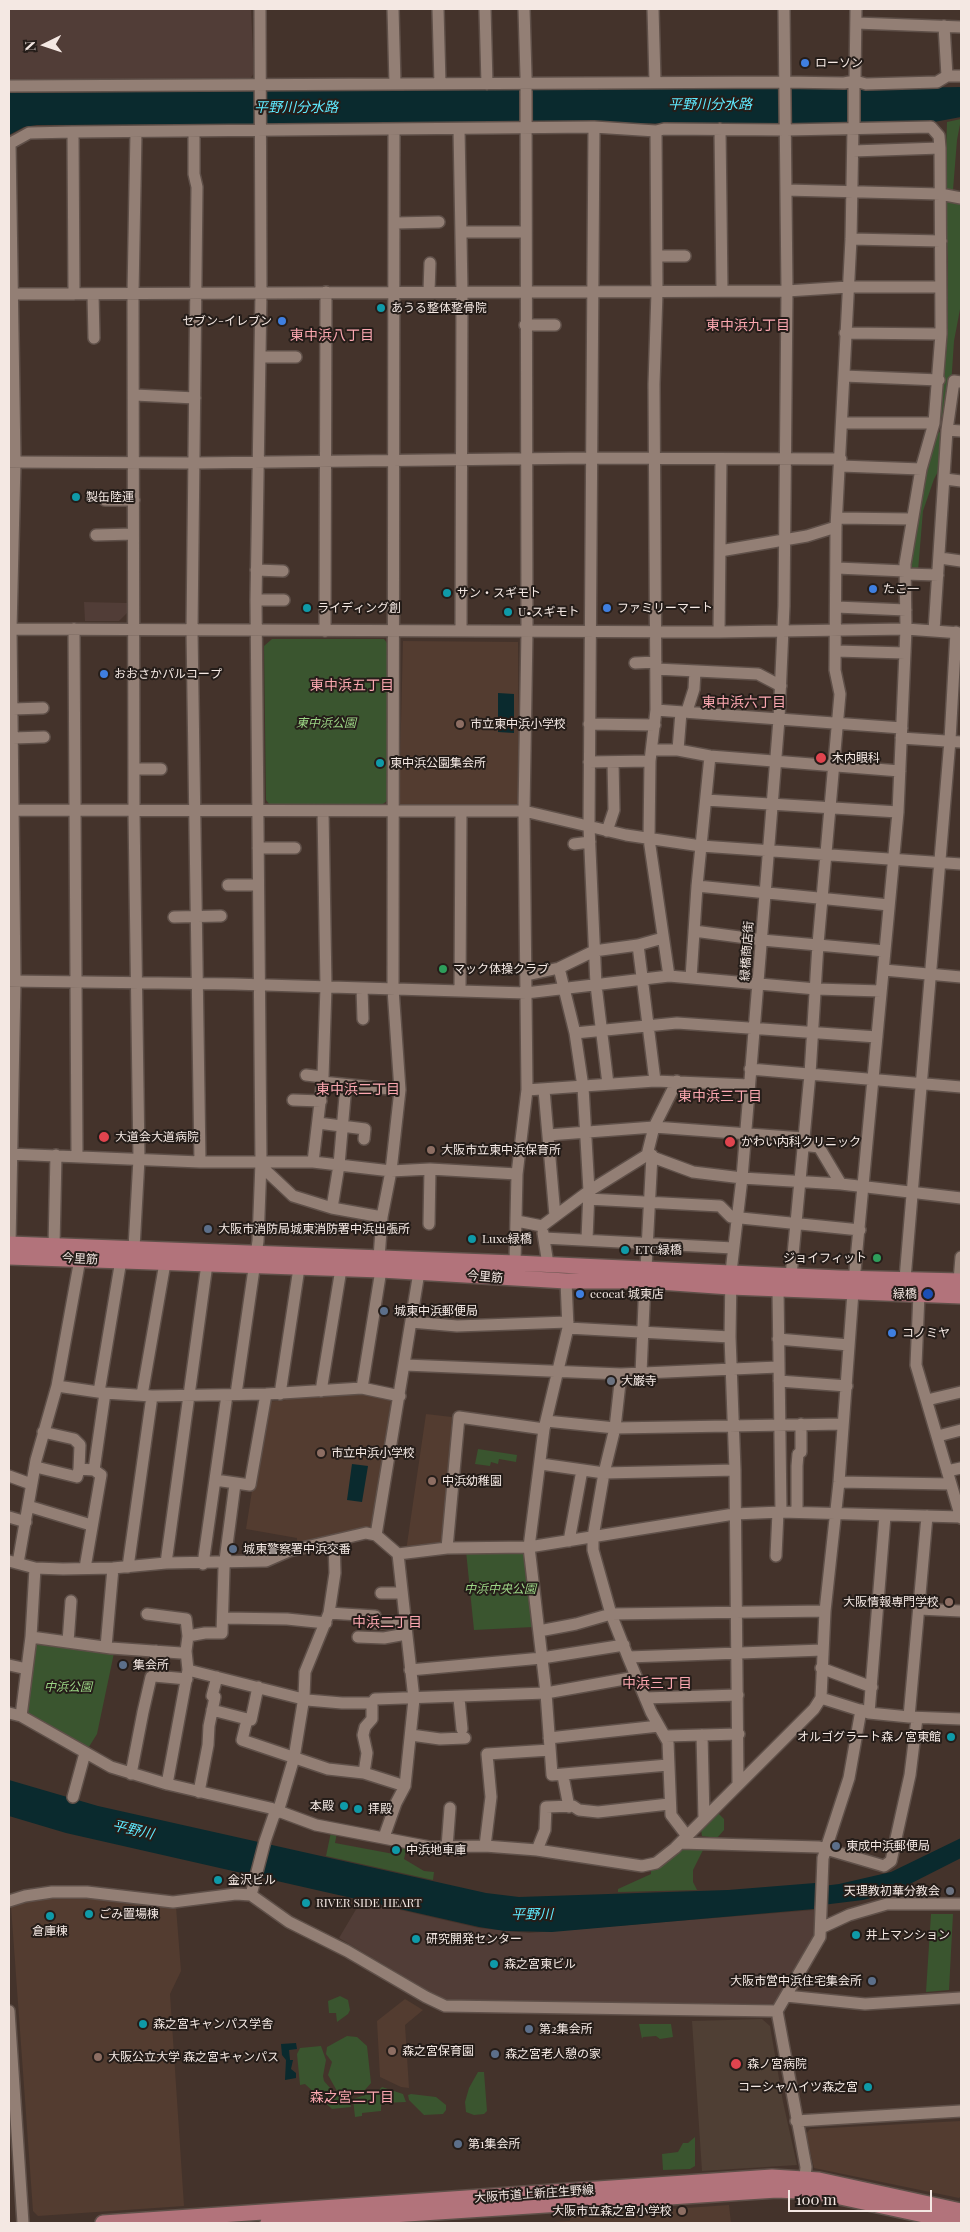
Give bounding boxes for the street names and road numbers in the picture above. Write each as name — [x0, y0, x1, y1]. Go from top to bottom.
street label: 緑橋商店街 — [738, 921, 756, 981]
street label: 今里筋 — [62, 1251, 98, 1267]
street label: 今里筋 — [467, 1269, 503, 1285]
street label: 大阪市道上新庄生野線 — [474, 2183, 594, 2205]

